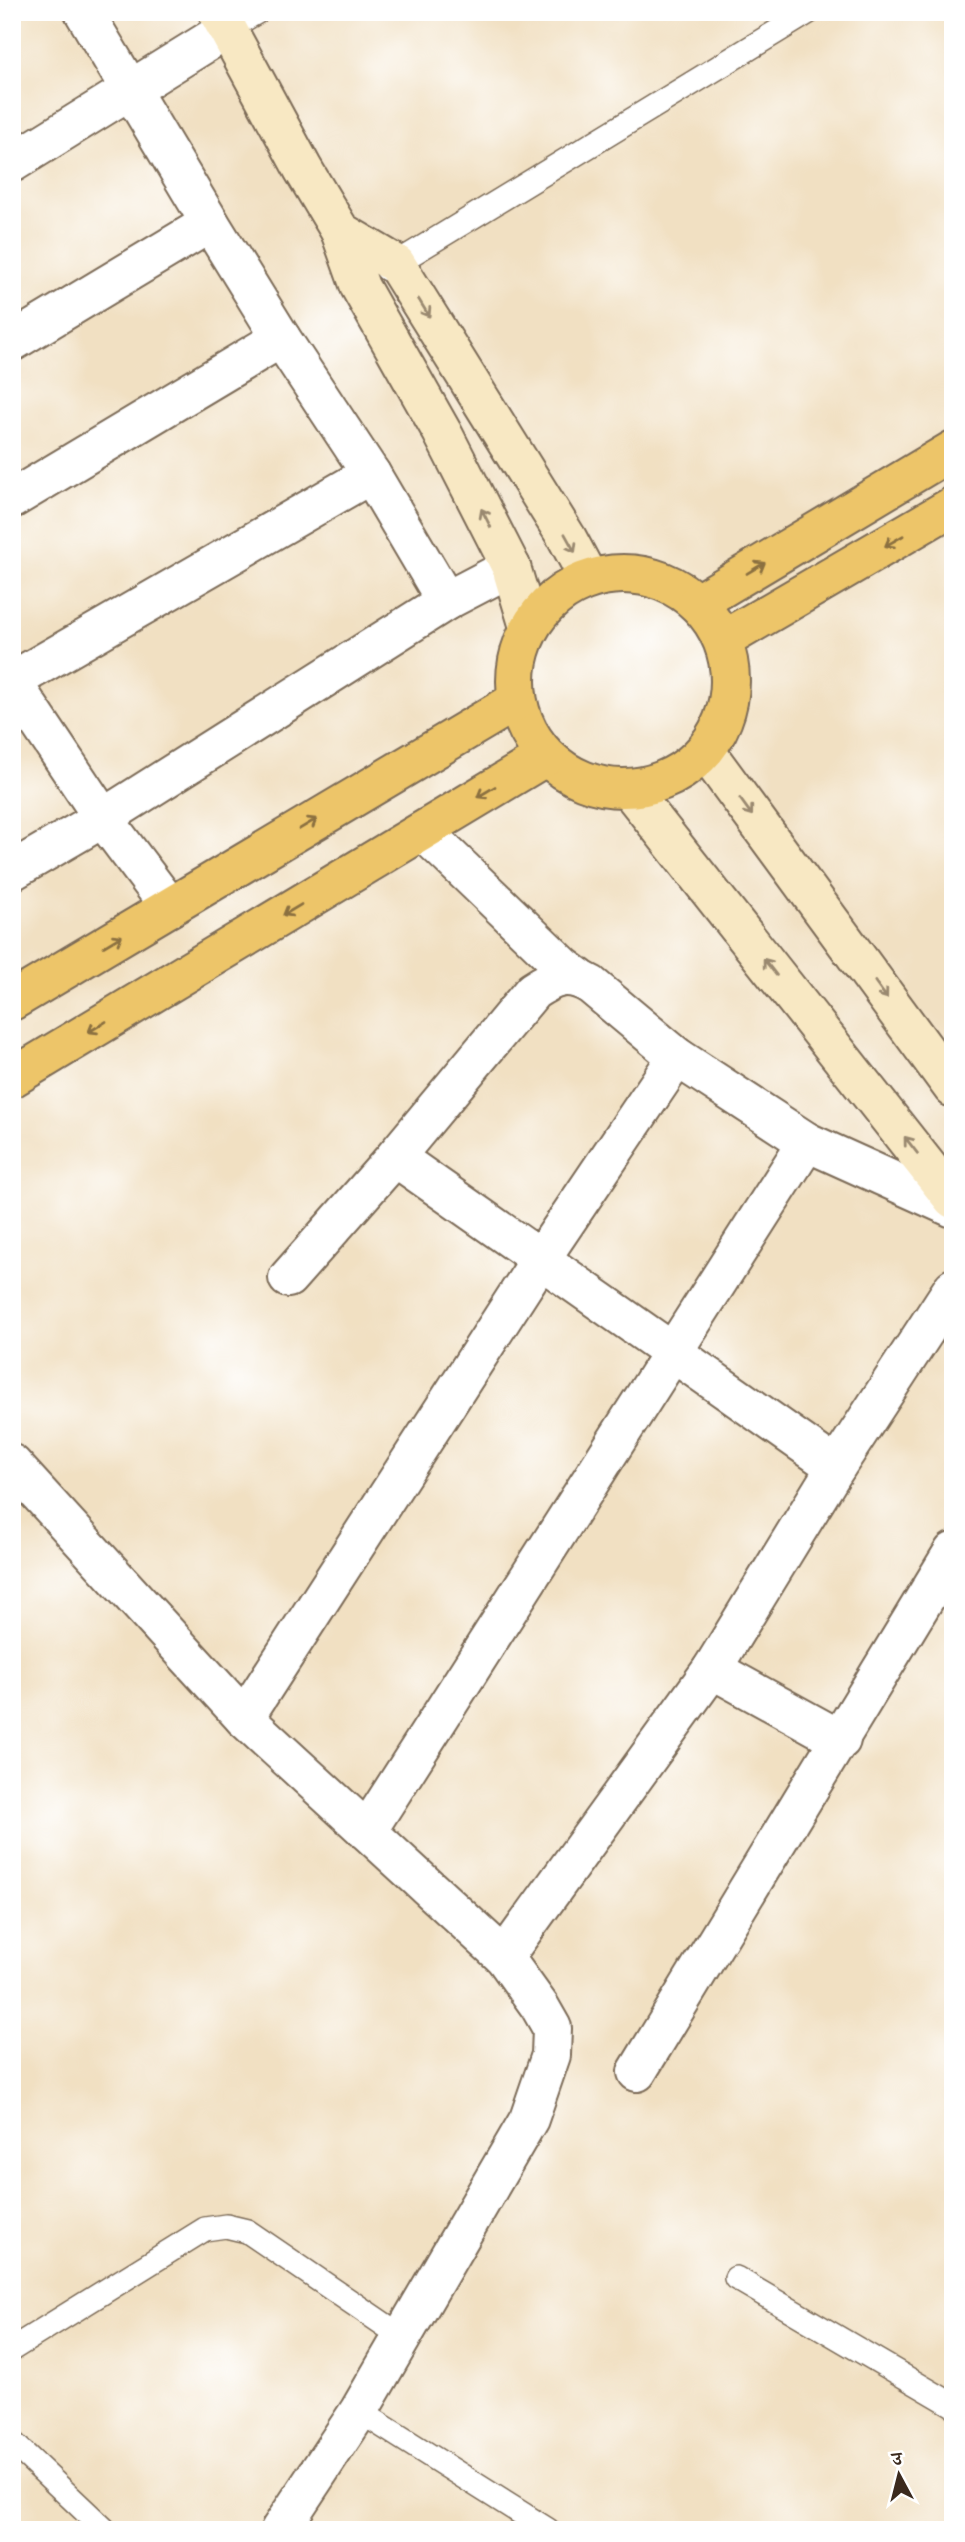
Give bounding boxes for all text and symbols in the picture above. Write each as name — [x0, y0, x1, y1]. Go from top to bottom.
one-way arrow — [417, 298, 431, 318]
one-way arrow — [479, 509, 493, 529]
one-way arrow — [563, 532, 577, 553]
one-way arrow — [884, 534, 904, 548]
one-way arrow — [745, 560, 765, 574]
one-way arrow — [477, 786, 497, 800]
one-way arrow — [739, 797, 753, 816]
one-way arrow — [298, 817, 318, 831]
one-way arrow — [282, 903, 302, 917]
one-way arrow — [102, 934, 122, 948]
one-way arrow — [762, 958, 777, 976]
one-way arrow — [873, 980, 888, 999]
one-way arrow — [87, 1020, 107, 1034]
one-way arrow — [903, 1137, 918, 1155]
north arrow — [864, 2440, 934, 2510]
text: उ — [889, 2446, 905, 2471]

